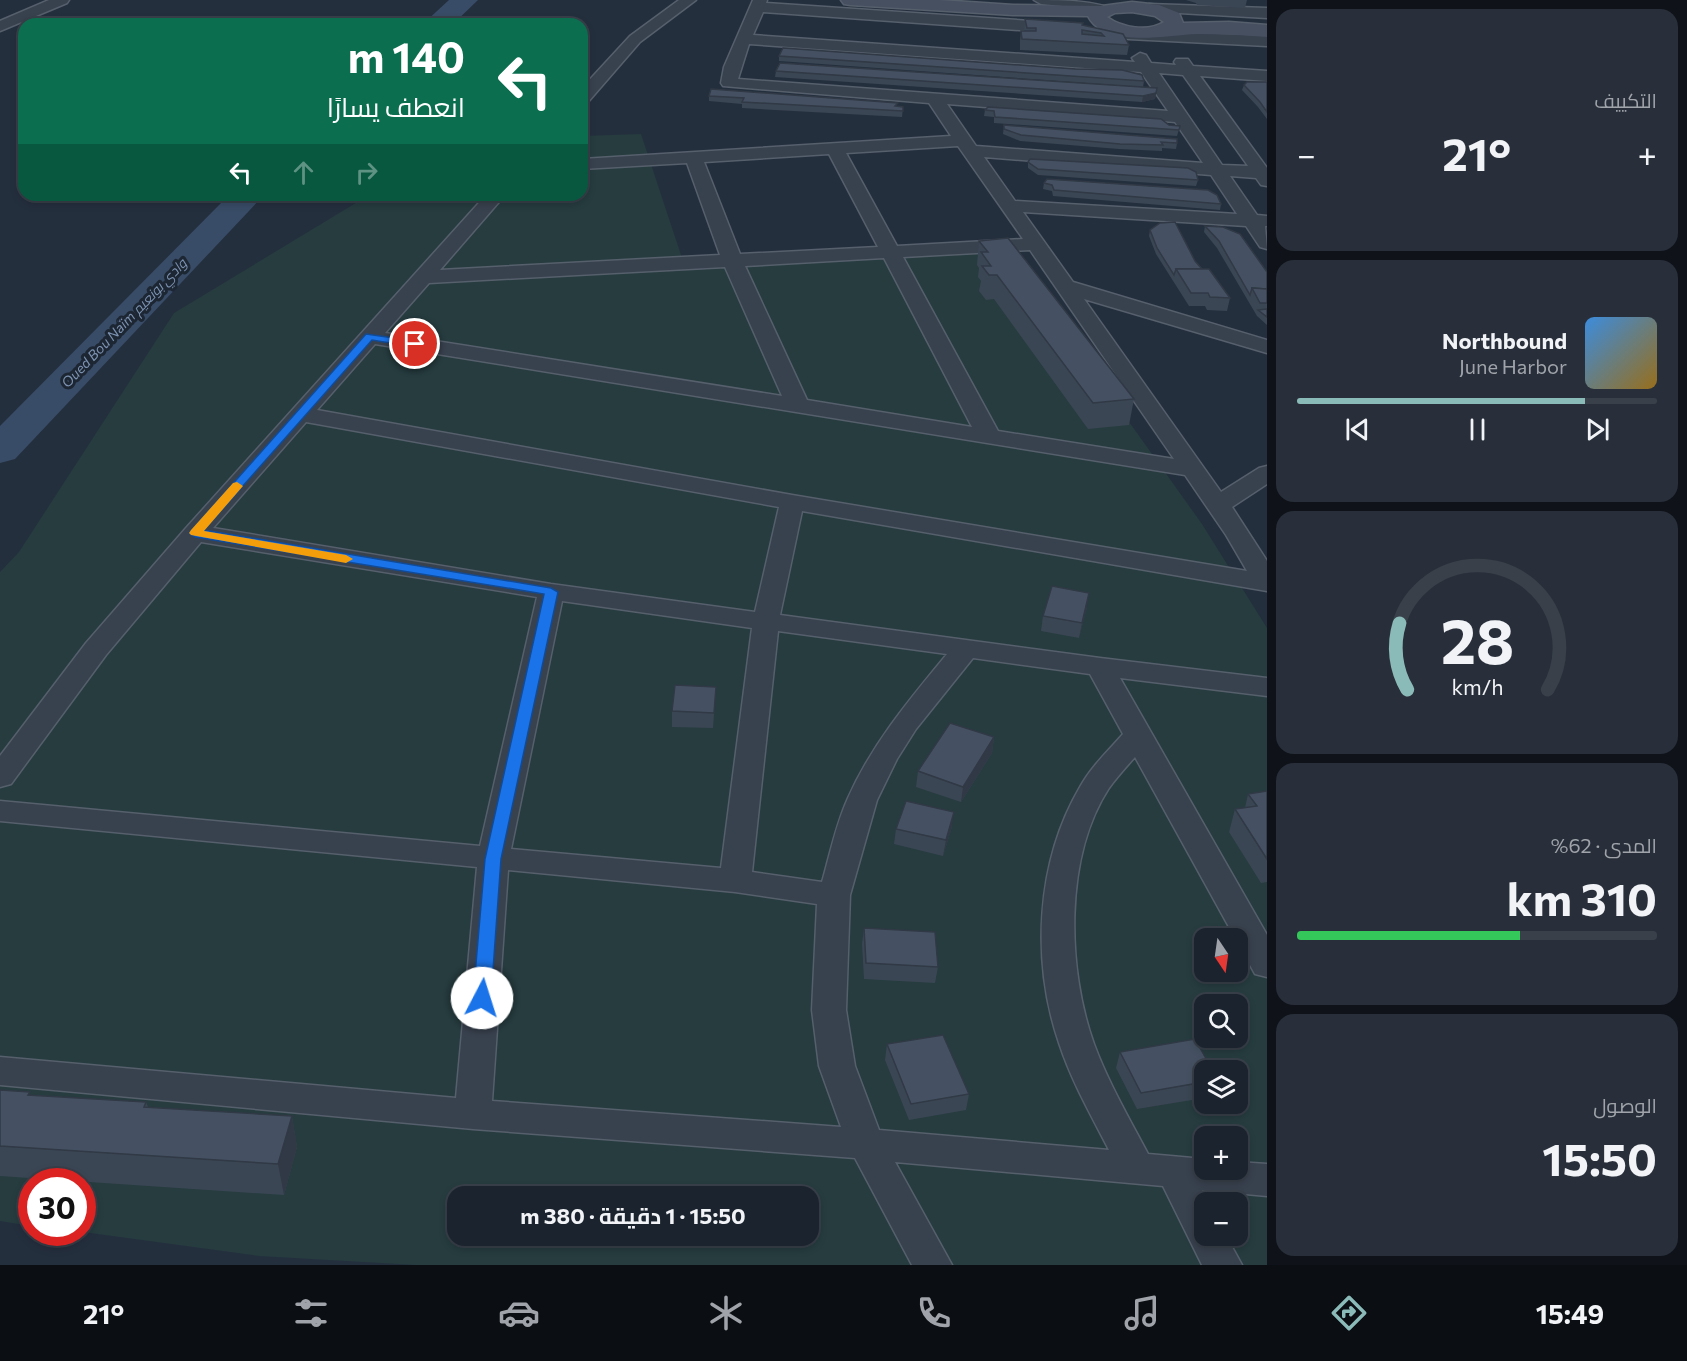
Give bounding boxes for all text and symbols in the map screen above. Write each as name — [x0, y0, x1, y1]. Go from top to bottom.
text: 140 m — [348, 30, 465, 82]
icon: left — [486, 42, 564, 120]
text: التكييف — [1594, 88, 1657, 112]
text: انعطف يسارًا — [327, 90, 465, 123]
text: 21° — [1442, 125, 1511, 180]
text: − — [1297, 133, 1316, 174]
text: + — [1638, 133, 1657, 174]
icon: left — [224, 156, 257, 189]
icon: ahead — [287, 156, 320, 189]
icon: right — [350, 156, 383, 189]
water label: Oued Bou Naïm وادي بونعيم — [57, 254, 194, 394]
pin — [389, 318, 440, 369]
icon: arrive — [398, 327, 431, 360]
text: Northbound — [1442, 327, 1567, 354]
text: June Harbor — [1459, 354, 1567, 378]
icon: previous — [1341, 413, 1374, 446]
icon: pause — [1461, 413, 1494, 446]
icon: next — [1581, 413, 1614, 446]
text: 28 — [1440, 601, 1514, 677]
text: km/h — [1451, 673, 1503, 699]
text: المدى · 62% — [1551, 833, 1657, 857]
text: 310 km — [1507, 870, 1657, 925]
north arrow — [1194, 928, 1248, 982]
map controls — [1194, 928, 1248, 1246]
position arrow — [450, 966, 514, 1030]
button: search — [1194, 994, 1248, 1048]
button: layers — [1194, 1060, 1248, 1114]
text: الوصول — [1593, 1093, 1657, 1117]
button: + — [1194, 1126, 1248, 1180]
text: 15:50 — [1542, 1130, 1657, 1185]
speed limit sign: 30 — [18, 1168, 96, 1246]
button: − — [1194, 1192, 1248, 1246]
text: 15:50 · 1 دقيقة · 380 m — [520, 1202, 746, 1229]
icon: filters — [290, 1292, 332, 1334]
icon: car — [498, 1292, 540, 1334]
icon: climate — [705, 1292, 747, 1334]
icon: phone — [913, 1292, 955, 1334]
icon: music — [1121, 1292, 1163, 1334]
icon: directions — [1328, 1292, 1370, 1334]
text: 21° — [83, 1297, 124, 1330]
text: 15:49 — [1536, 1297, 1604, 1330]

